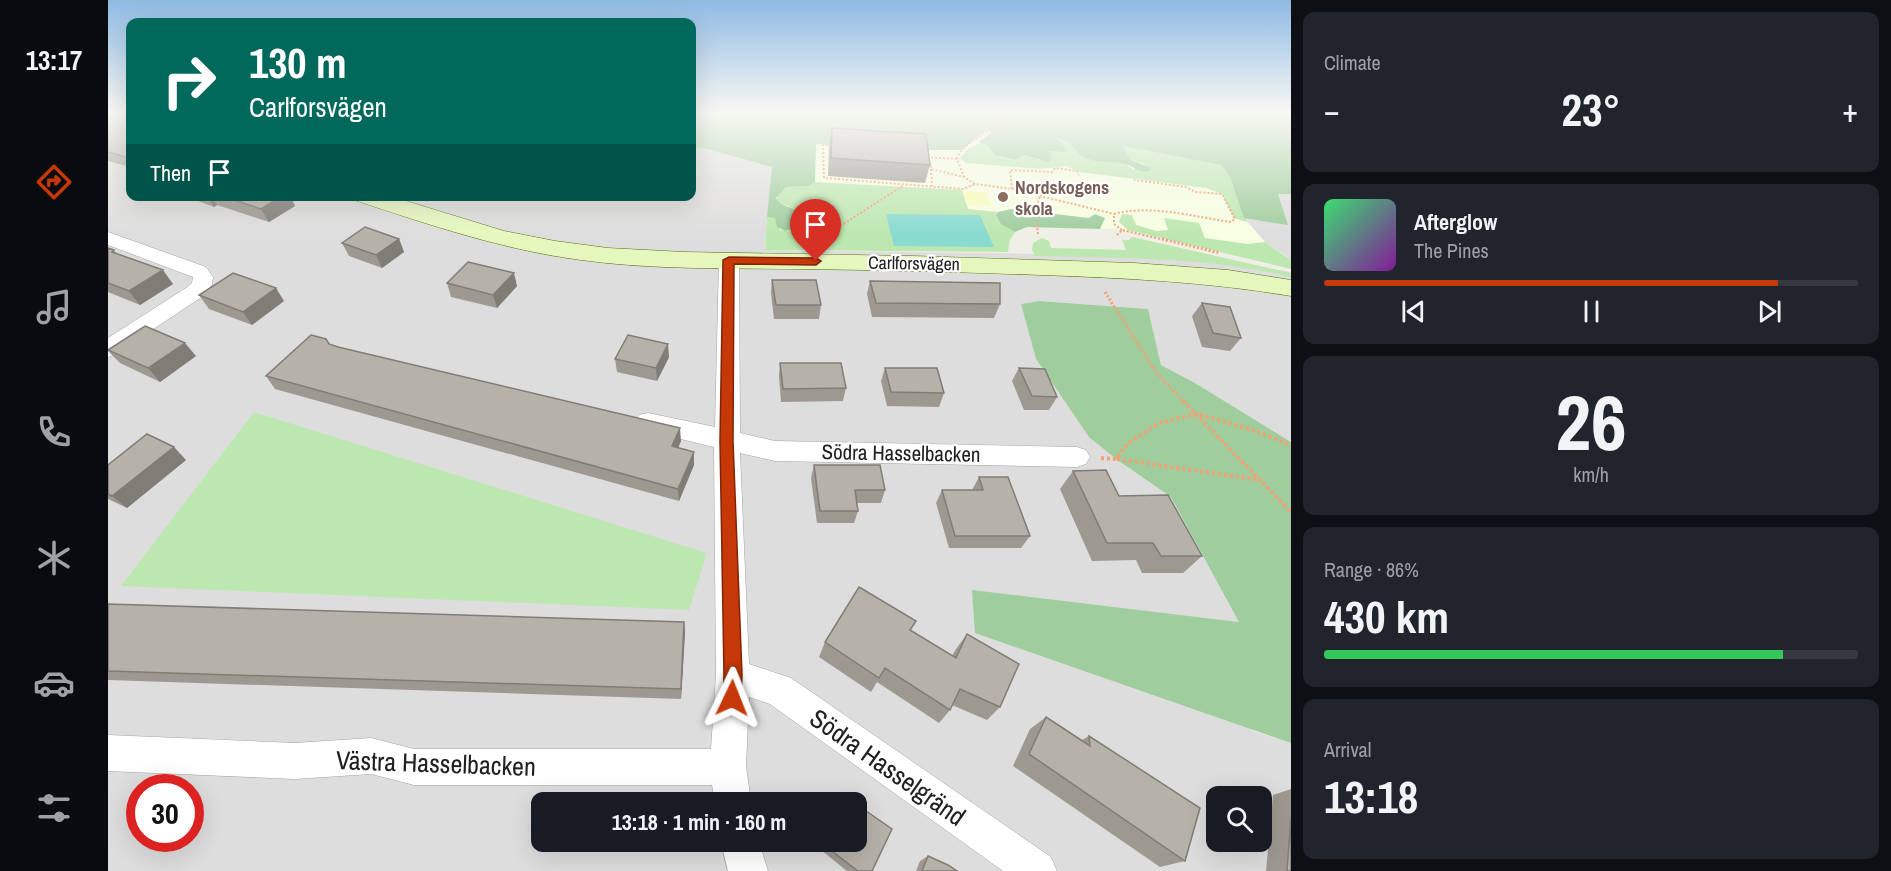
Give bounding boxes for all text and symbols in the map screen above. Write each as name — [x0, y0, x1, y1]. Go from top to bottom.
text: 130 m — [249, 35, 347, 91]
text: 13:17 — [26, 42, 82, 78]
icon: right — [150, 42, 228, 120]
text: Climate — [1324, 49, 1381, 76]
text: 23° — [1561, 79, 1621, 140]
text: − — [1324, 88, 1340, 132]
text: + — [1842, 88, 1858, 132]
text: Carlforsvägen — [249, 89, 387, 125]
icon: arrive — [203, 156, 236, 189]
text: Then — [150, 158, 191, 188]
icon: directions — [33, 161, 75, 203]
place label: Nordskogens skola — [1015, 175, 1109, 221]
marker: Nordskogens skola — [996, 190, 1010, 204]
pin — [790, 199, 841, 261]
text: Afterglow — [1414, 207, 1497, 237]
icon: arrive — [799, 208, 832, 241]
text: The Pines — [1414, 237, 1489, 264]
street label: Carlforsvägen — [868, 250, 960, 276]
icon: music — [33, 286, 75, 328]
icon: previous — [1397, 295, 1430, 328]
icon: pause — [1575, 295, 1608, 328]
icon: next — [1753, 295, 1786, 328]
text: 26 — [1555, 369, 1627, 474]
icon: phone — [33, 411, 75, 453]
street label: Södra Hasselbacken — [821, 437, 981, 469]
text: km/h — [1573, 461, 1609, 488]
icon: climate — [33, 537, 75, 579]
text: Range · 86% — [1324, 556, 1419, 583]
text: 430 km — [1324, 586, 1449, 647]
icon: car — [33, 662, 75, 704]
position arrow — [700, 666, 764, 730]
street label: Södra Hasselgränd — [803, 700, 973, 834]
text: Arrival — [1324, 736, 1371, 763]
street label: Västra Hasselbacken — [336, 742, 536, 784]
text: 13:18 — [1324, 766, 1418, 827]
speed limit sign: 30 — [126, 774, 204, 852]
map controls — [1206, 786, 1272, 852]
button: search — [1206, 786, 1272, 852]
icon: filters — [33, 787, 75, 829]
text: 13:18 · 1 min · 160 m — [612, 807, 786, 837]

